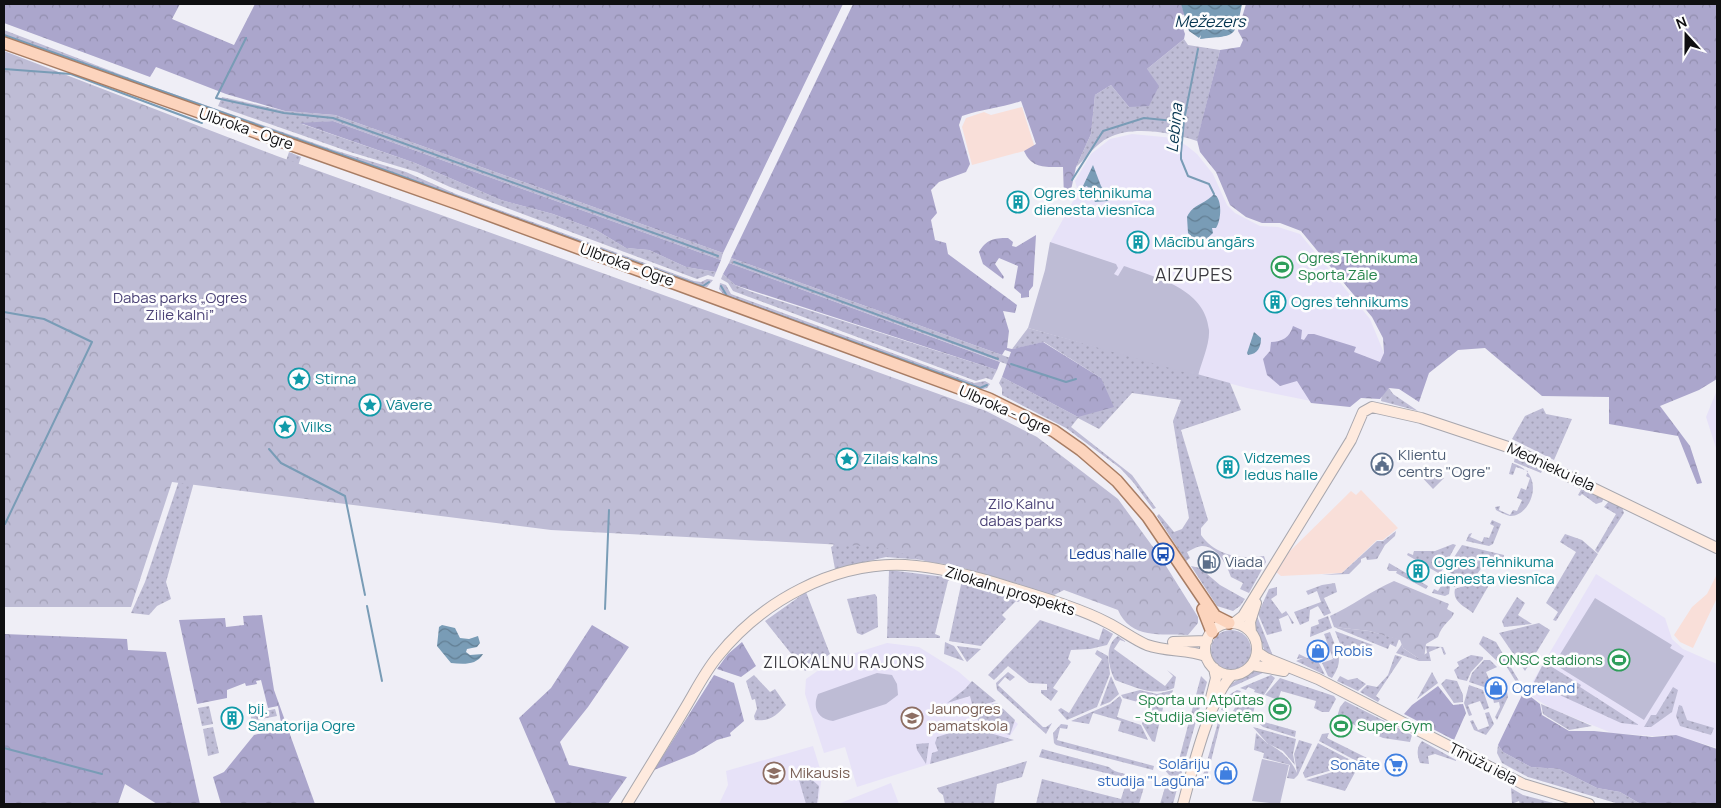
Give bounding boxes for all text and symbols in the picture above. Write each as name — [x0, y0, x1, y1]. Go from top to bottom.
water label: Mežezers — [1174, 10, 1247, 32]
north arrow — [1661, 10, 1711, 60]
text: N — [1673, 12, 1689, 33]
water label: Lebiņa — [1160, 101, 1188, 154]
street label: Ulbroka - Ogre — [196, 103, 297, 155]
place label: Ogres tehnikuma dienesta viesnīca — [1034, 182, 1155, 220]
building icon: Ogres tehnikuma dienesta viesnīca — [1006, 190, 1030, 214]
building icon: Mācību angārs — [1126, 230, 1150, 254]
place label: Mācību angārs — [1154, 231, 1255, 252]
street label: Ulbroka - Ogre — [577, 238, 677, 291]
place label: Ogres Tehnikuma Sporta Zāle — [1298, 247, 1418, 285]
sports icon: Ogres Tehnikuma Sporta Zāle — [1270, 255, 1294, 279]
district label: AIZUPES — [1155, 262, 1233, 286]
park label: Dabas parks „Ogres Zilie kalni” — [113, 287, 247, 325]
building icon: Ogres tehnikums — [1263, 290, 1287, 314]
place label: Ogres tehnikums — [1291, 291, 1408, 312]
place icon: Stirna — [287, 367, 311, 391]
place label: Stirna — [315, 368, 356, 389]
street label: Ulbroka - Ogre — [956, 380, 1055, 439]
place icon: Vāvere — [358, 393, 382, 417]
place label: Vāvere — [386, 394, 433, 415]
place icon: Vilks — [273, 415, 297, 439]
place label: Vilks — [301, 416, 332, 437]
street label: Mednieku iela — [1504, 437, 1599, 496]
place label: Klientu centrs "Ogre" — [1398, 444, 1491, 482]
place icon: Zilais kalns — [835, 447, 859, 471]
place label: Vidzemes ledus halle — [1244, 447, 1318, 485]
place label: Zilais kalns — [863, 448, 938, 469]
public building icon: Klientu centrs "Ogre" — [1370, 452, 1394, 476]
building icon: Vidzemes ledus halle — [1216, 455, 1240, 479]
park label: Zilo Kalnu dabas parks — [979, 493, 1063, 531]
bus stop icon: Ledus halle — [1151, 542, 1175, 566]
place label: Ledus halle — [1069, 543, 1147, 564]
fuel station icon: Viada — [1197, 550, 1221, 574]
place label: Viada — [1225, 551, 1263, 572]
place label: Ogres Tehnikuma dienesta viesnīca — [1434, 551, 1555, 589]
building icon: Ogres Tehnikuma dienesta viesnīca — [1406, 559, 1430, 583]
street label: Zilokalnu prospekts — [943, 561, 1078, 620]
shop icon: Robis — [1306, 639, 1330, 663]
place label: Robis — [1334, 640, 1373, 661]
sports icon: ONSC stadions — [1607, 648, 1631, 672]
place label: ONSC stadions — [1499, 649, 1603, 670]
district label: ZILOKALNU RAJONS — [763, 651, 925, 673]
shop icon: Ogreland — [1484, 676, 1508, 700]
place label: Ogreland — [1512, 677, 1575, 698]
place label: Sporta un Atpūtas - Studija Sievietēm — [1135, 689, 1264, 727]
sports icon: Sporta un Atpūtas - Studija Sievietēm — [1268, 697, 1292, 721]
place label: bij. Sanatorija Ogre — [248, 698, 355, 736]
place label: Jaunogres pamatskola — [928, 698, 1008, 736]
building icon: bij. Sanatorija Ogre — [220, 706, 244, 730]
school or university icon: Jaunogres pamatskola — [900, 706, 924, 730]
sports icon: Super Gym — [1329, 714, 1353, 738]
place label: Super Gym — [1357, 715, 1432, 736]
street label: Tīnūžu iela — [1445, 737, 1521, 790]
place label: Solāriju studija "Lagūna" — [1097, 753, 1210, 791]
supermarket icon: Sonāte — [1384, 753, 1408, 777]
place label: Sonāte — [1330, 754, 1380, 775]
school or university icon: Mikausis — [762, 761, 786, 785]
shop icon: Solāriju studija "Lagūna" — [1214, 761, 1238, 785]
place label: Mikausis — [790, 762, 850, 783]

